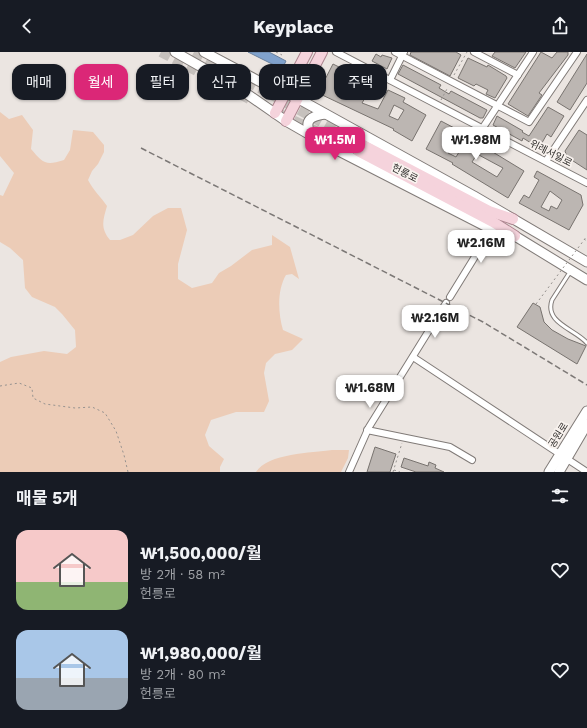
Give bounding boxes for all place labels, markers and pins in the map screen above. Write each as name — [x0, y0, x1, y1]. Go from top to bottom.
pin: ₩1.5M — [307, 127, 363, 161]
pin: ₩1.98M — [443, 127, 509, 161]
pin: ₩2.16M — [448, 230, 514, 264]
pin: ₩2.16M — [402, 305, 468, 339]
pin: ₩1.68M — [337, 375, 403, 409]

